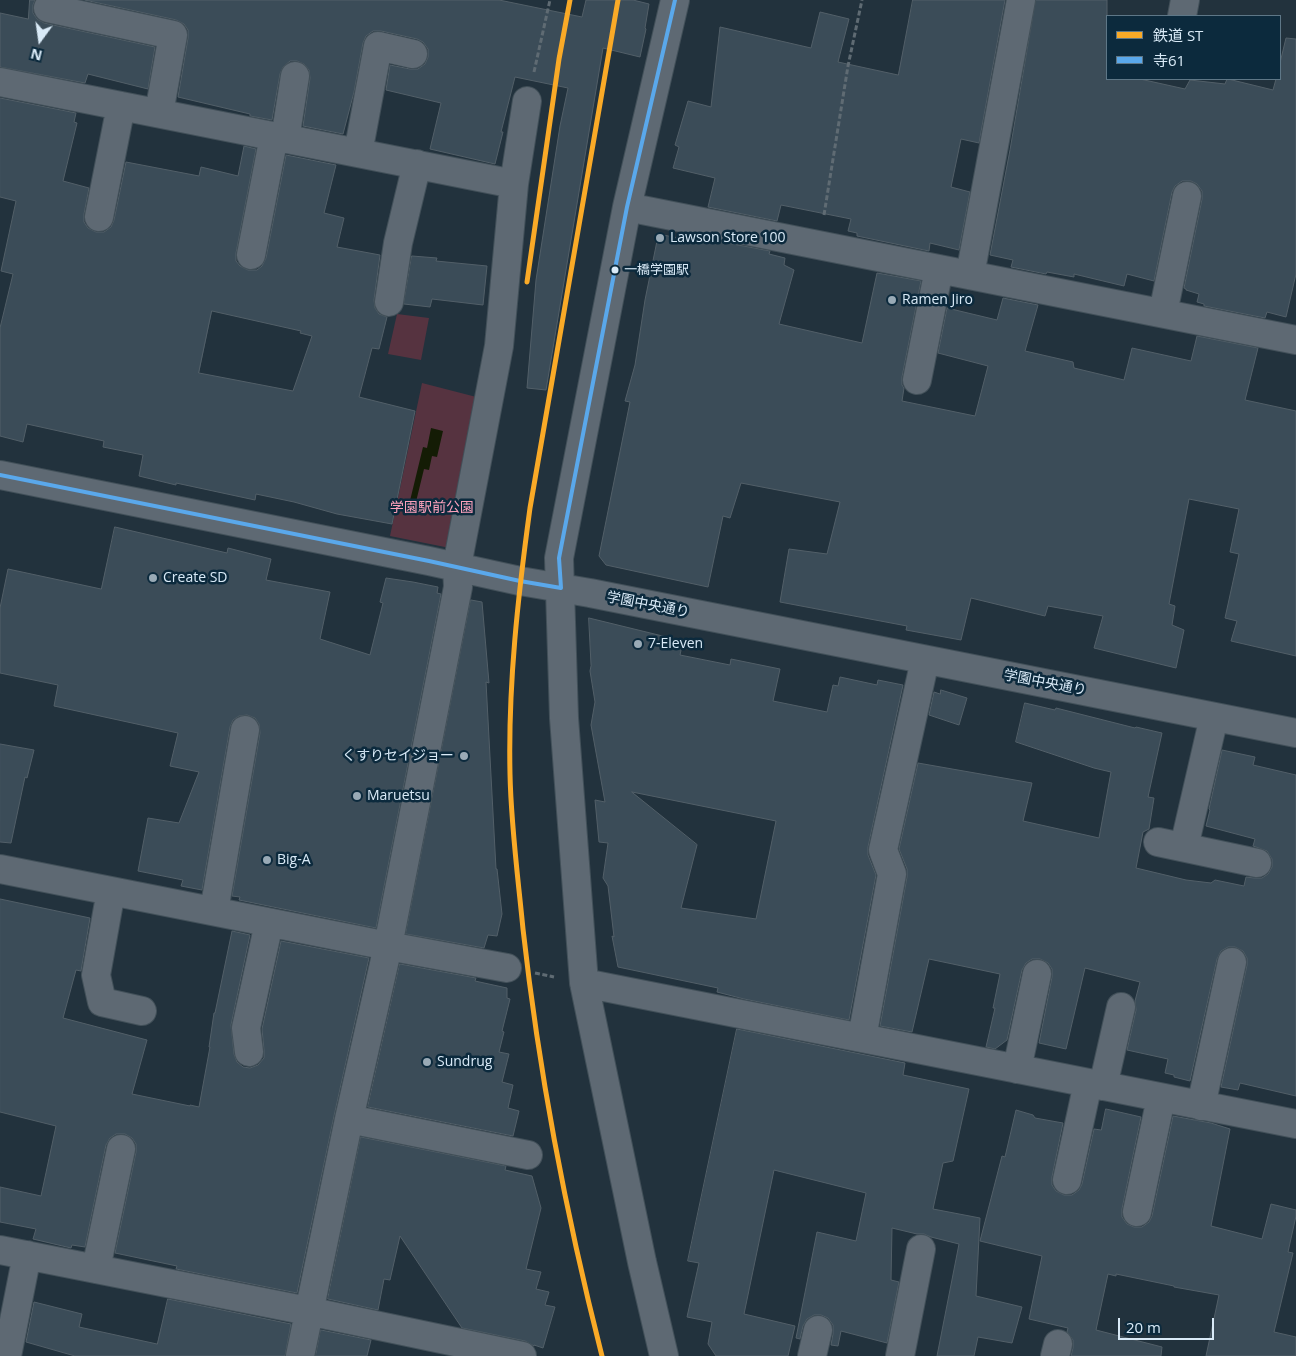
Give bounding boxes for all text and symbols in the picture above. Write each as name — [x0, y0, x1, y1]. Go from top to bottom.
north arrow — [15, 15, 65, 65]
legend — [1106, 15, 1281, 80]
text: 鉄道 ST — [1153, 25, 1203, 45]
text: N — [28, 44, 44, 66]
text: 寺61 — [1153, 50, 1185, 70]
place label: Lawson Store 100 — [670, 230, 786, 246]
marker: Lawson Store 100 — [654, 232, 666, 244]
place label: 一橋学園駅 — [624, 262, 689, 278]
marker: 一橋学園駅 — [610, 265, 620, 275]
place label: Ramen Jiro — [902, 292, 973, 308]
marker: Ramen Jiro — [886, 294, 898, 306]
park label: 学園駅前公園 — [390, 500, 474, 516]
place label: Create SD — [163, 570, 228, 586]
marker: Create SD — [147, 572, 159, 584]
street label: 学園中央通り — [605, 589, 691, 621]
place label: 7-Eleven — [648, 636, 703, 652]
marker: 7-Eleven — [632, 638, 644, 650]
street label: 学園中央通り — [1002, 667, 1088, 699]
place label: くすりセイジョー — [342, 748, 454, 764]
marker: くすりセイジョー — [458, 750, 470, 762]
place label: Maruetsu — [367, 788, 430, 804]
marker: Maruetsu — [351, 790, 363, 802]
place label: Big-A — [277, 852, 311, 868]
marker: Big-A — [261, 854, 273, 866]
place label: Sundrug — [437, 1054, 492, 1070]
marker: Sundrug — [421, 1056, 433, 1068]
scale bar — [1121, 1308, 1217, 1340]
text: 20 m — [1126, 1317, 1161, 1337]

